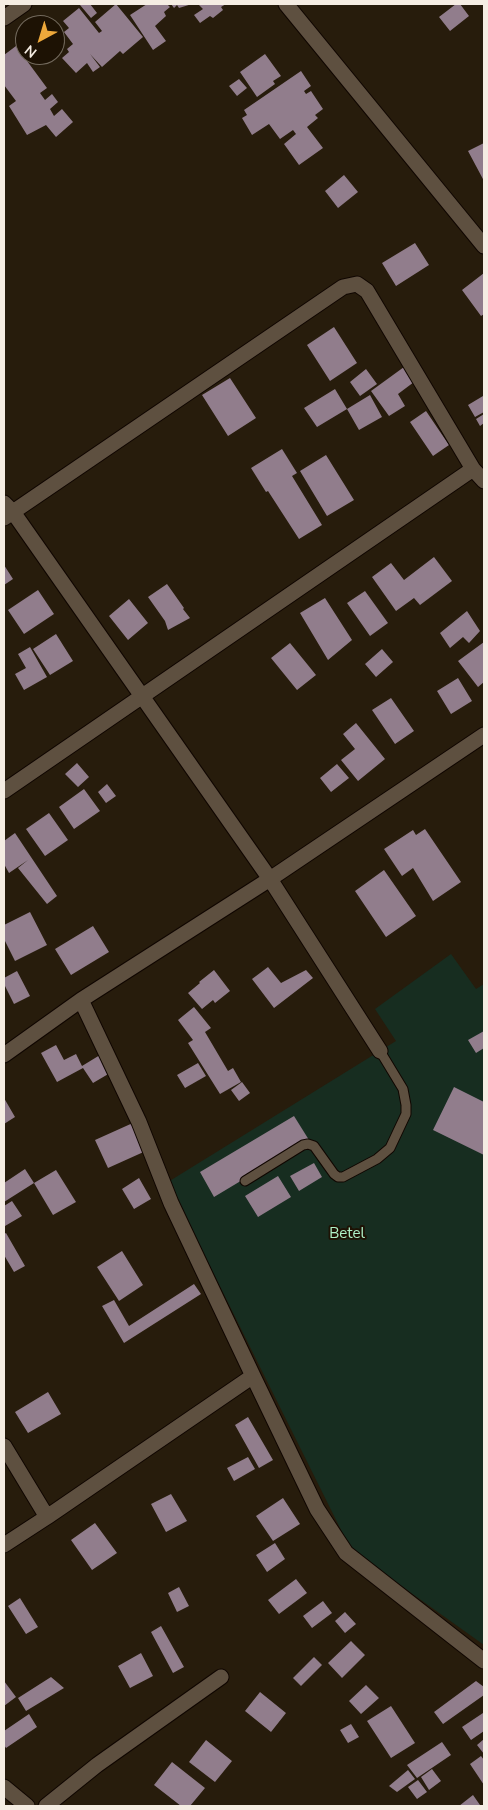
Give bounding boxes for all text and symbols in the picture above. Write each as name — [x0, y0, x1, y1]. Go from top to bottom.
north arrow — [15, 15, 65, 65]
text: N — [21, 41, 41, 62]
park label: Betel — [329, 1225, 365, 1243]

